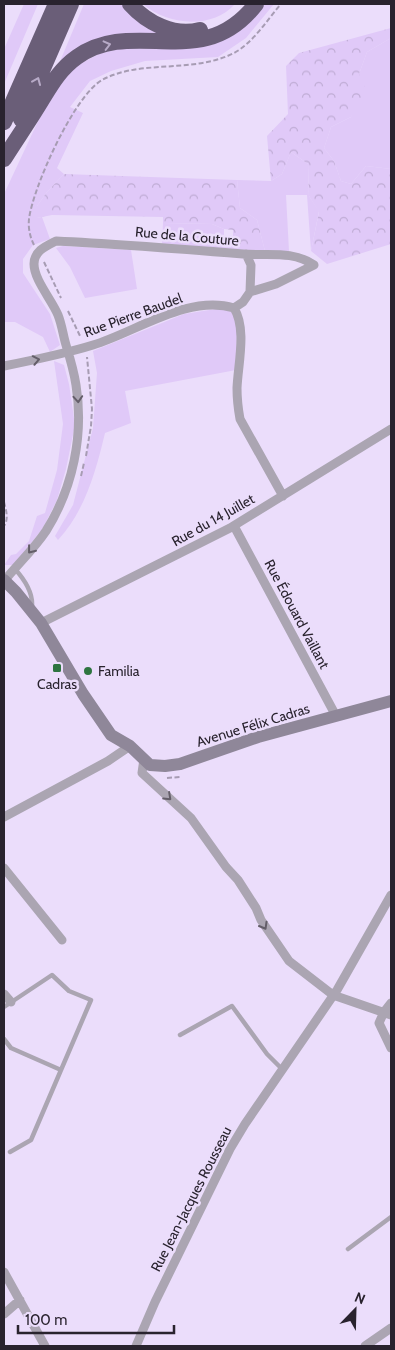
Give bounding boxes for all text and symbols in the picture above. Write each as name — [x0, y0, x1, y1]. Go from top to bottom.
one-way arrow — [103, 40, 111, 50]
one-way arrow — [31, 77, 42, 86]
street label: Rue de la Couture — [134, 222, 240, 250]
street label: Rue Pierre Baudel — [81, 289, 185, 341]
one-way arrow — [32, 355, 40, 365]
one-way arrow — [72, 395, 83, 403]
street label: Rue du 14 Juillet — [168, 490, 258, 550]
one-way arrow — [28, 544, 36, 553]
street label: Rue Édouard Vaillant — [261, 556, 334, 672]
marker: Cadras — [51, 662, 63, 674]
place label: Familia — [98, 662, 140, 680]
marker: Familia — [82, 665, 94, 677]
place label: Cadras — [37, 675, 77, 693]
street label: Avenue Félix Cadras — [194, 699, 312, 751]
one-way arrow — [162, 791, 171, 800]
one-way arrow — [258, 920, 268, 929]
street label: Rue Jean-Jacques Rousseau — [147, 1123, 235, 1275]
north arrow — [330, 1285, 380, 1335]
text: N — [352, 1288, 368, 1308]
scale bar — [18, 1302, 174, 1334]
text: 100 m — [25, 1311, 67, 1329]

